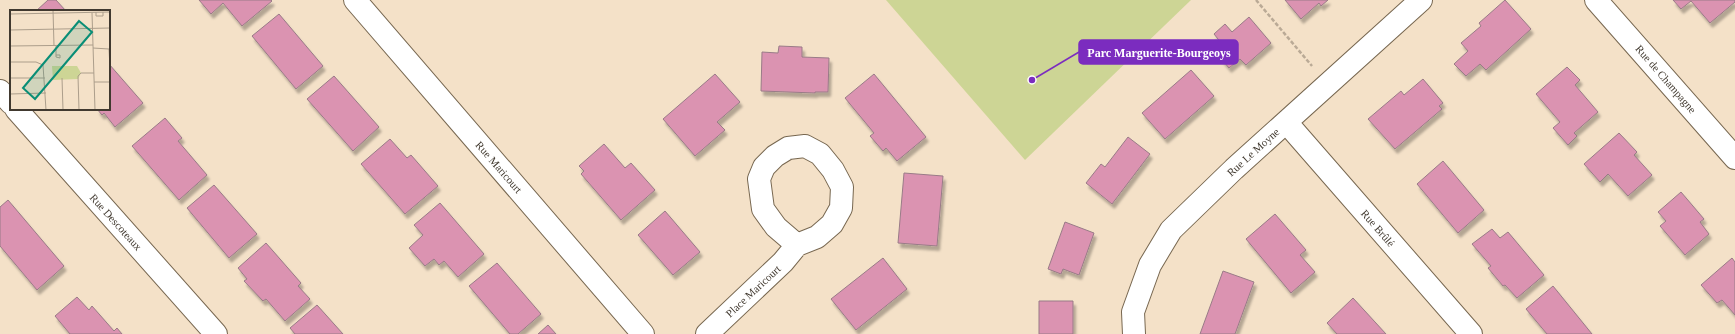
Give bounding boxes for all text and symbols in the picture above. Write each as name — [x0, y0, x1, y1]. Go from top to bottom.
inset map — [10, 10, 110, 110]
callout: Parc Marguerite-Bourgeoys — [1079, 40, 1238, 64]
street label: Rue de Champagne — [1633, 43, 1699, 116]
text: Parc Marguerite-Bourgeoys — [1087, 46, 1231, 60]
street label: Rue Le Moyne — [1224, 125, 1282, 179]
street label: Rue Maricourt — [473, 139, 525, 195]
street label: Rue Descoteaux — [88, 191, 145, 253]
street label: Rue Brûlé — [1359, 207, 1397, 249]
street label: Place Maricourt — [723, 263, 783, 319]

